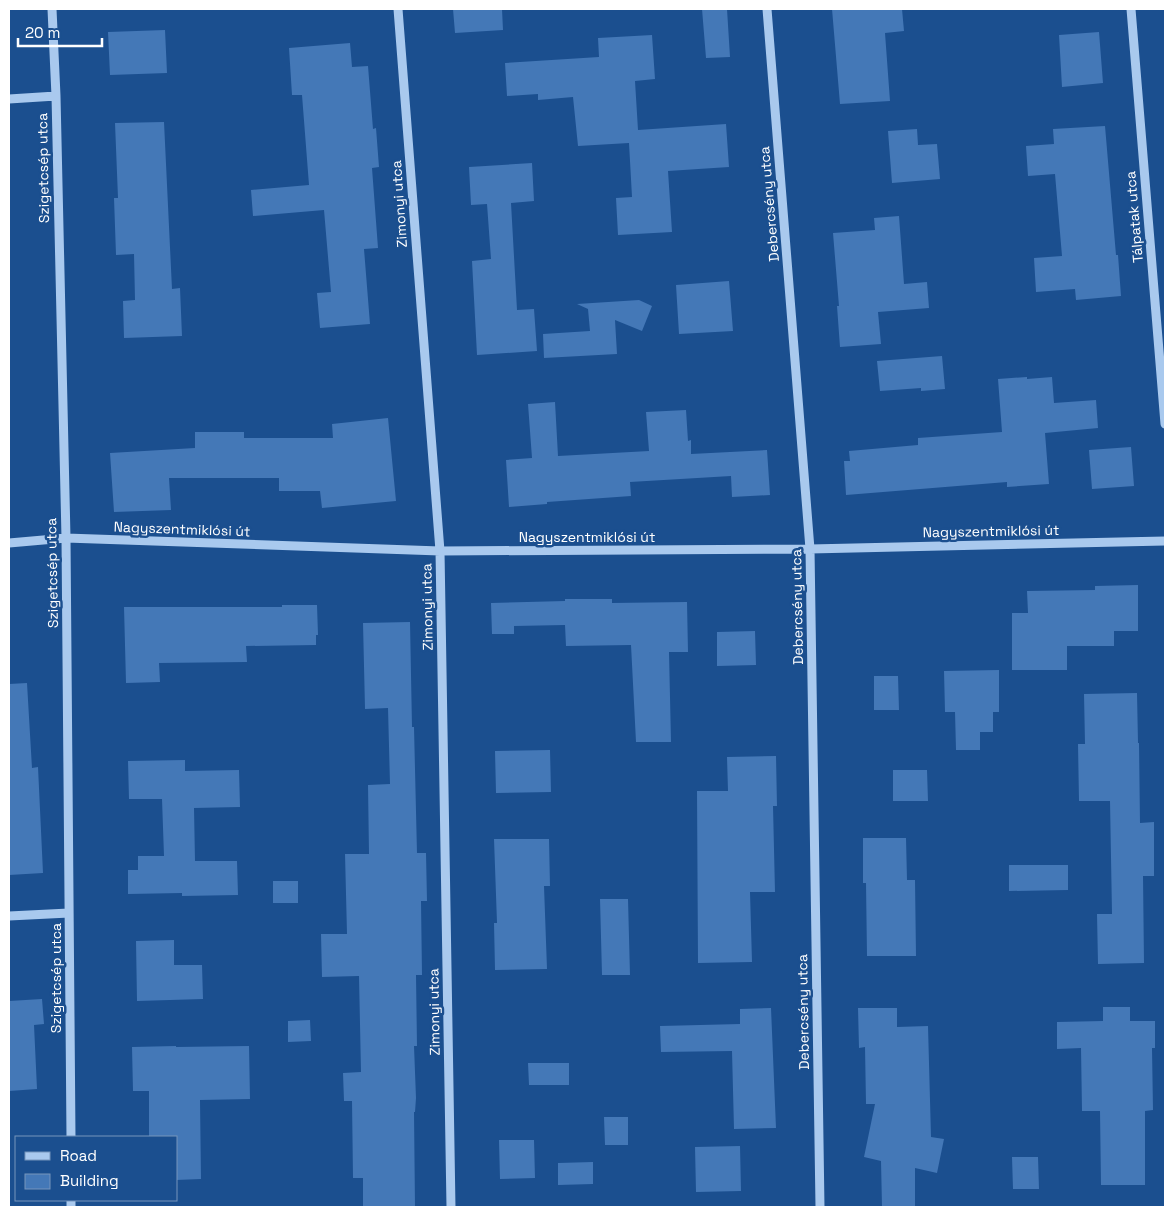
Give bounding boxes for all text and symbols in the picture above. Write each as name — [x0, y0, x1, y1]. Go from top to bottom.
scale bar — [18, 15, 101, 47]
text: 20 m — [25, 23, 60, 42]
street label: Szigetcsép utca — [33, 113, 53, 223]
street label: Debercsény utca — [755, 146, 783, 262]
street label: Zimonyi utca — [387, 160, 411, 248]
street label: Tálpatak utca — [1121, 170, 1147, 264]
street label: Szigetcsép utca — [42, 518, 62, 628]
street label: Nagyszentmiklósi út — [113, 518, 251, 540]
street label: Nagyszentmiklósi út — [922, 521, 1060, 541]
street label: Nagyszentmiklósi út — [519, 528, 655, 546]
street label: Debercsény utca — [787, 549, 807, 665]
street label: Zimonyi utca — [417, 563, 437, 651]
street label: Szigetcsép utca — [47, 923, 65, 1033]
street label: Debercsény utca — [793, 954, 813, 1070]
street label: Zimonyi utca — [424, 968, 444, 1056]
legend — [15, 1136, 178, 1201]
text: Road — [60, 1146, 97, 1165]
text: Building — [60, 1171, 119, 1190]

